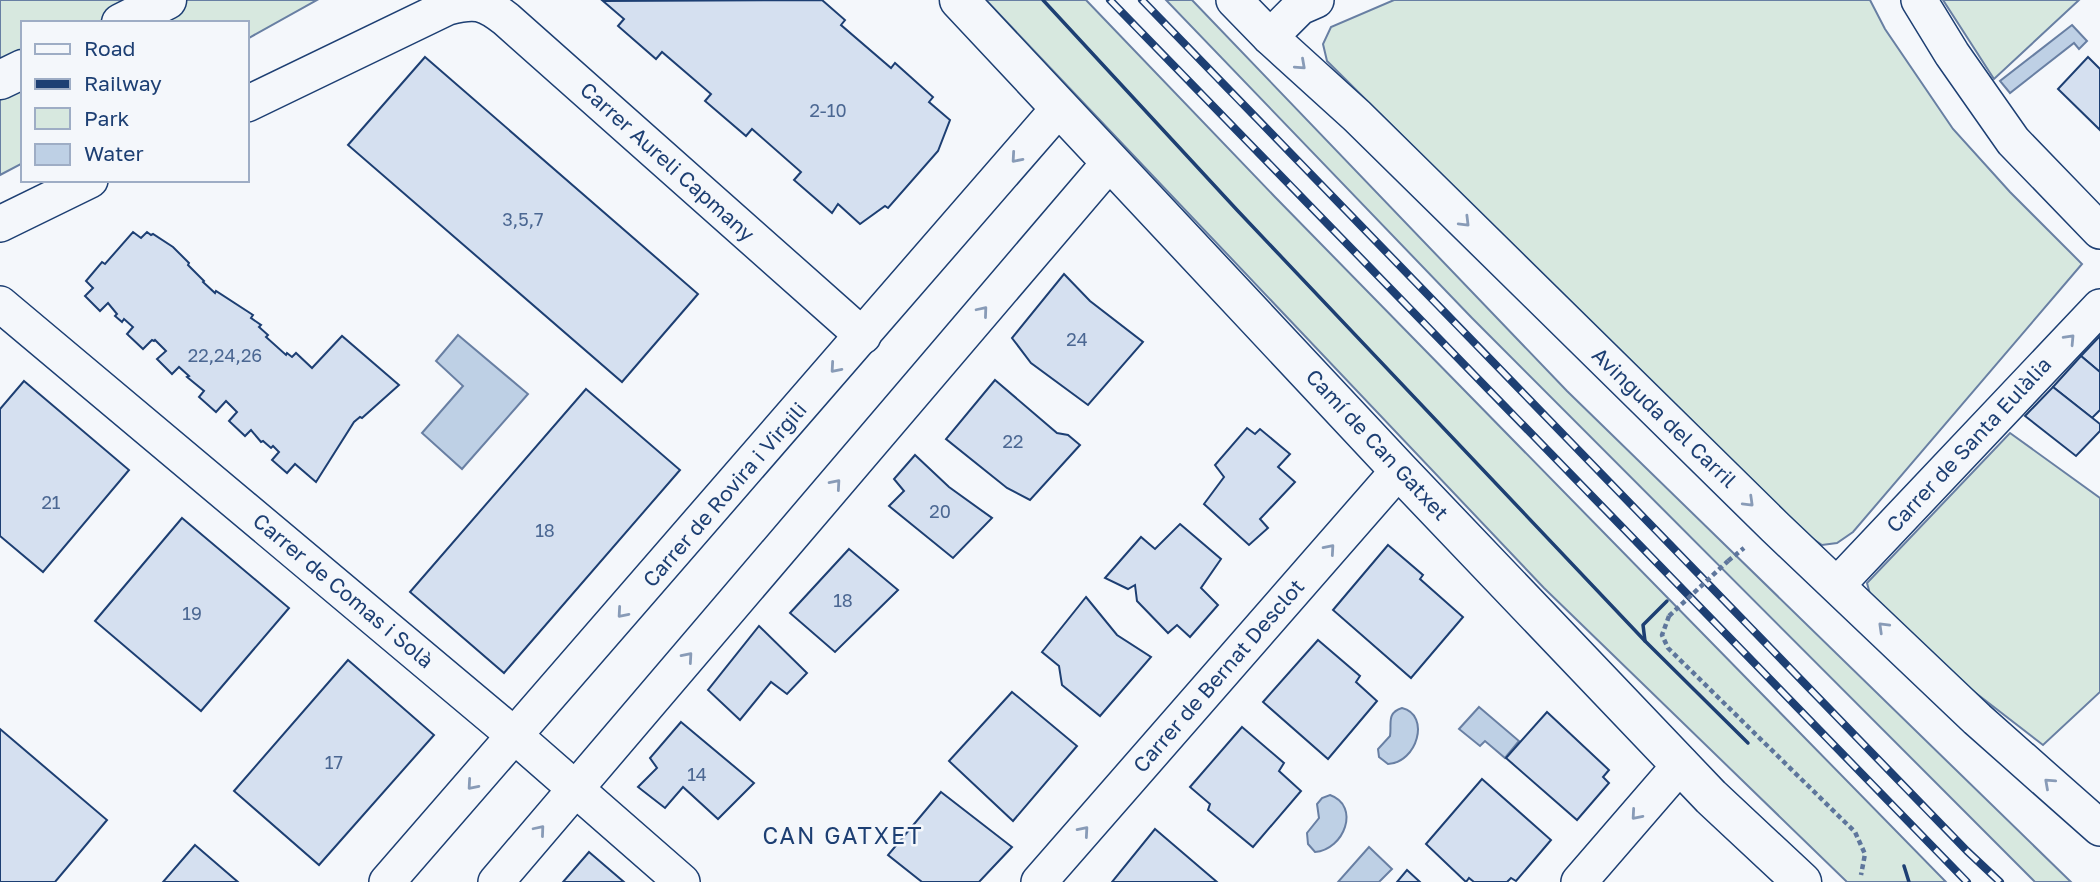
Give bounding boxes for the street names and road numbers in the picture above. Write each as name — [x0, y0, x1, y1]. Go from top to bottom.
street label: Carrer Aureli Capmany — [575, 76, 760, 247]
street label: Avinguda del Carril — [1587, 342, 1742, 493]
street label: Carrer de Santa Eulàlia — [1880, 351, 2056, 537]
street label: Camí de Can Gatxet — [1301, 363, 1455, 525]
street label: Carrer de Rovira i Virgili — [637, 397, 812, 592]
street label: Carrer de Comas i Solà — [248, 507, 439, 673]
street label: Carrer de Bernat Desclot — [1127, 573, 1309, 777]

